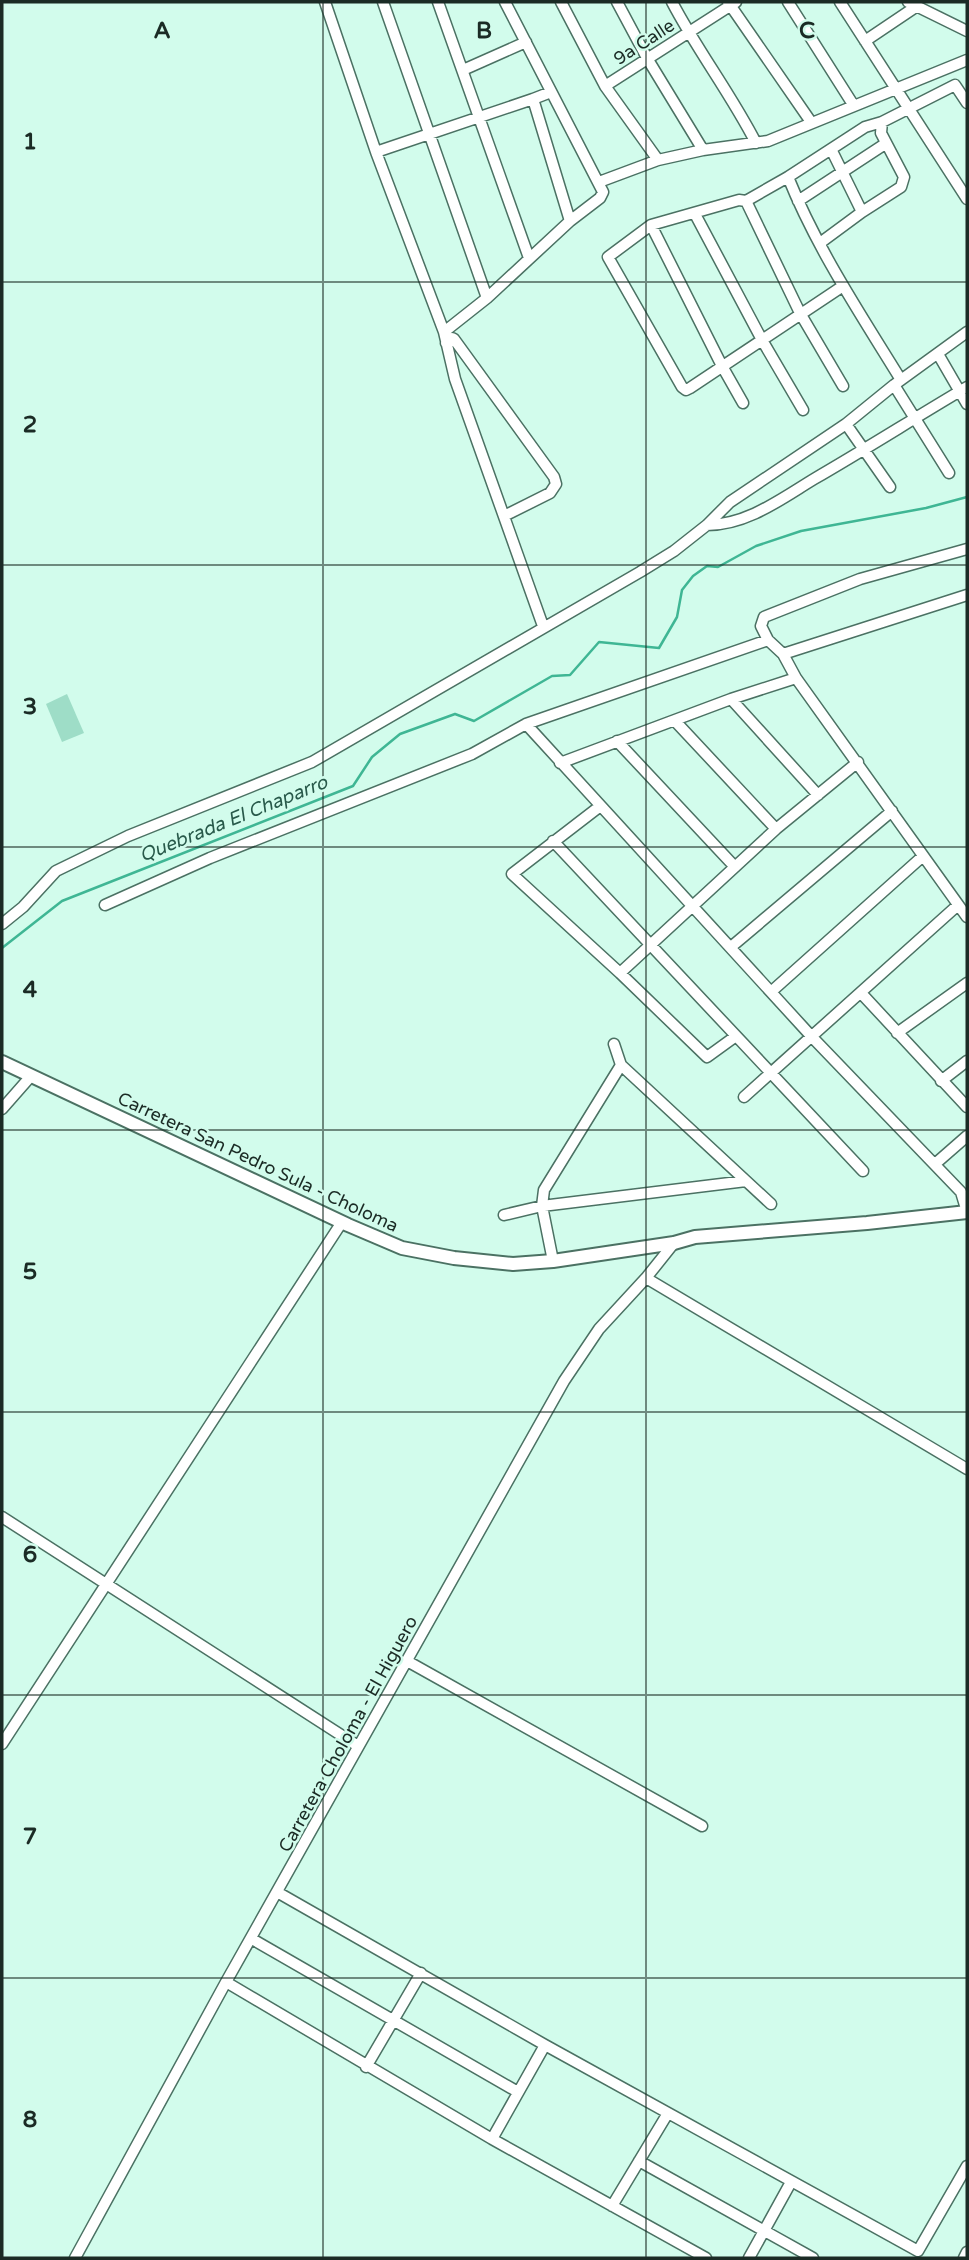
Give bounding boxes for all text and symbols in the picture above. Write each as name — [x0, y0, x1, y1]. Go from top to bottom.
street label: 9a Calle — [610, 14, 678, 70]
text: A — [153, 17, 171, 45]
text: B — [476, 17, 492, 45]
text: C — [799, 17, 815, 45]
text: 1 — [23, 128, 37, 156]
text: 2 — [23, 411, 37, 439]
text: 3 — [23, 693, 37, 721]
water label: Quebrada El Chaparro — [136, 771, 332, 867]
text: 4 — [23, 976, 38, 1004]
street label: Carretera San Pedro Sula - Choloma — [114, 1087, 402, 1237]
text: 5 — [23, 1258, 37, 1286]
text: 6 — [23, 1541, 37, 1569]
street label: Carretera Choloma - El Higuero — [274, 1612, 422, 1856]
text: 7 — [23, 1823, 37, 1851]
text: 8 — [23, 2106, 37, 2134]

